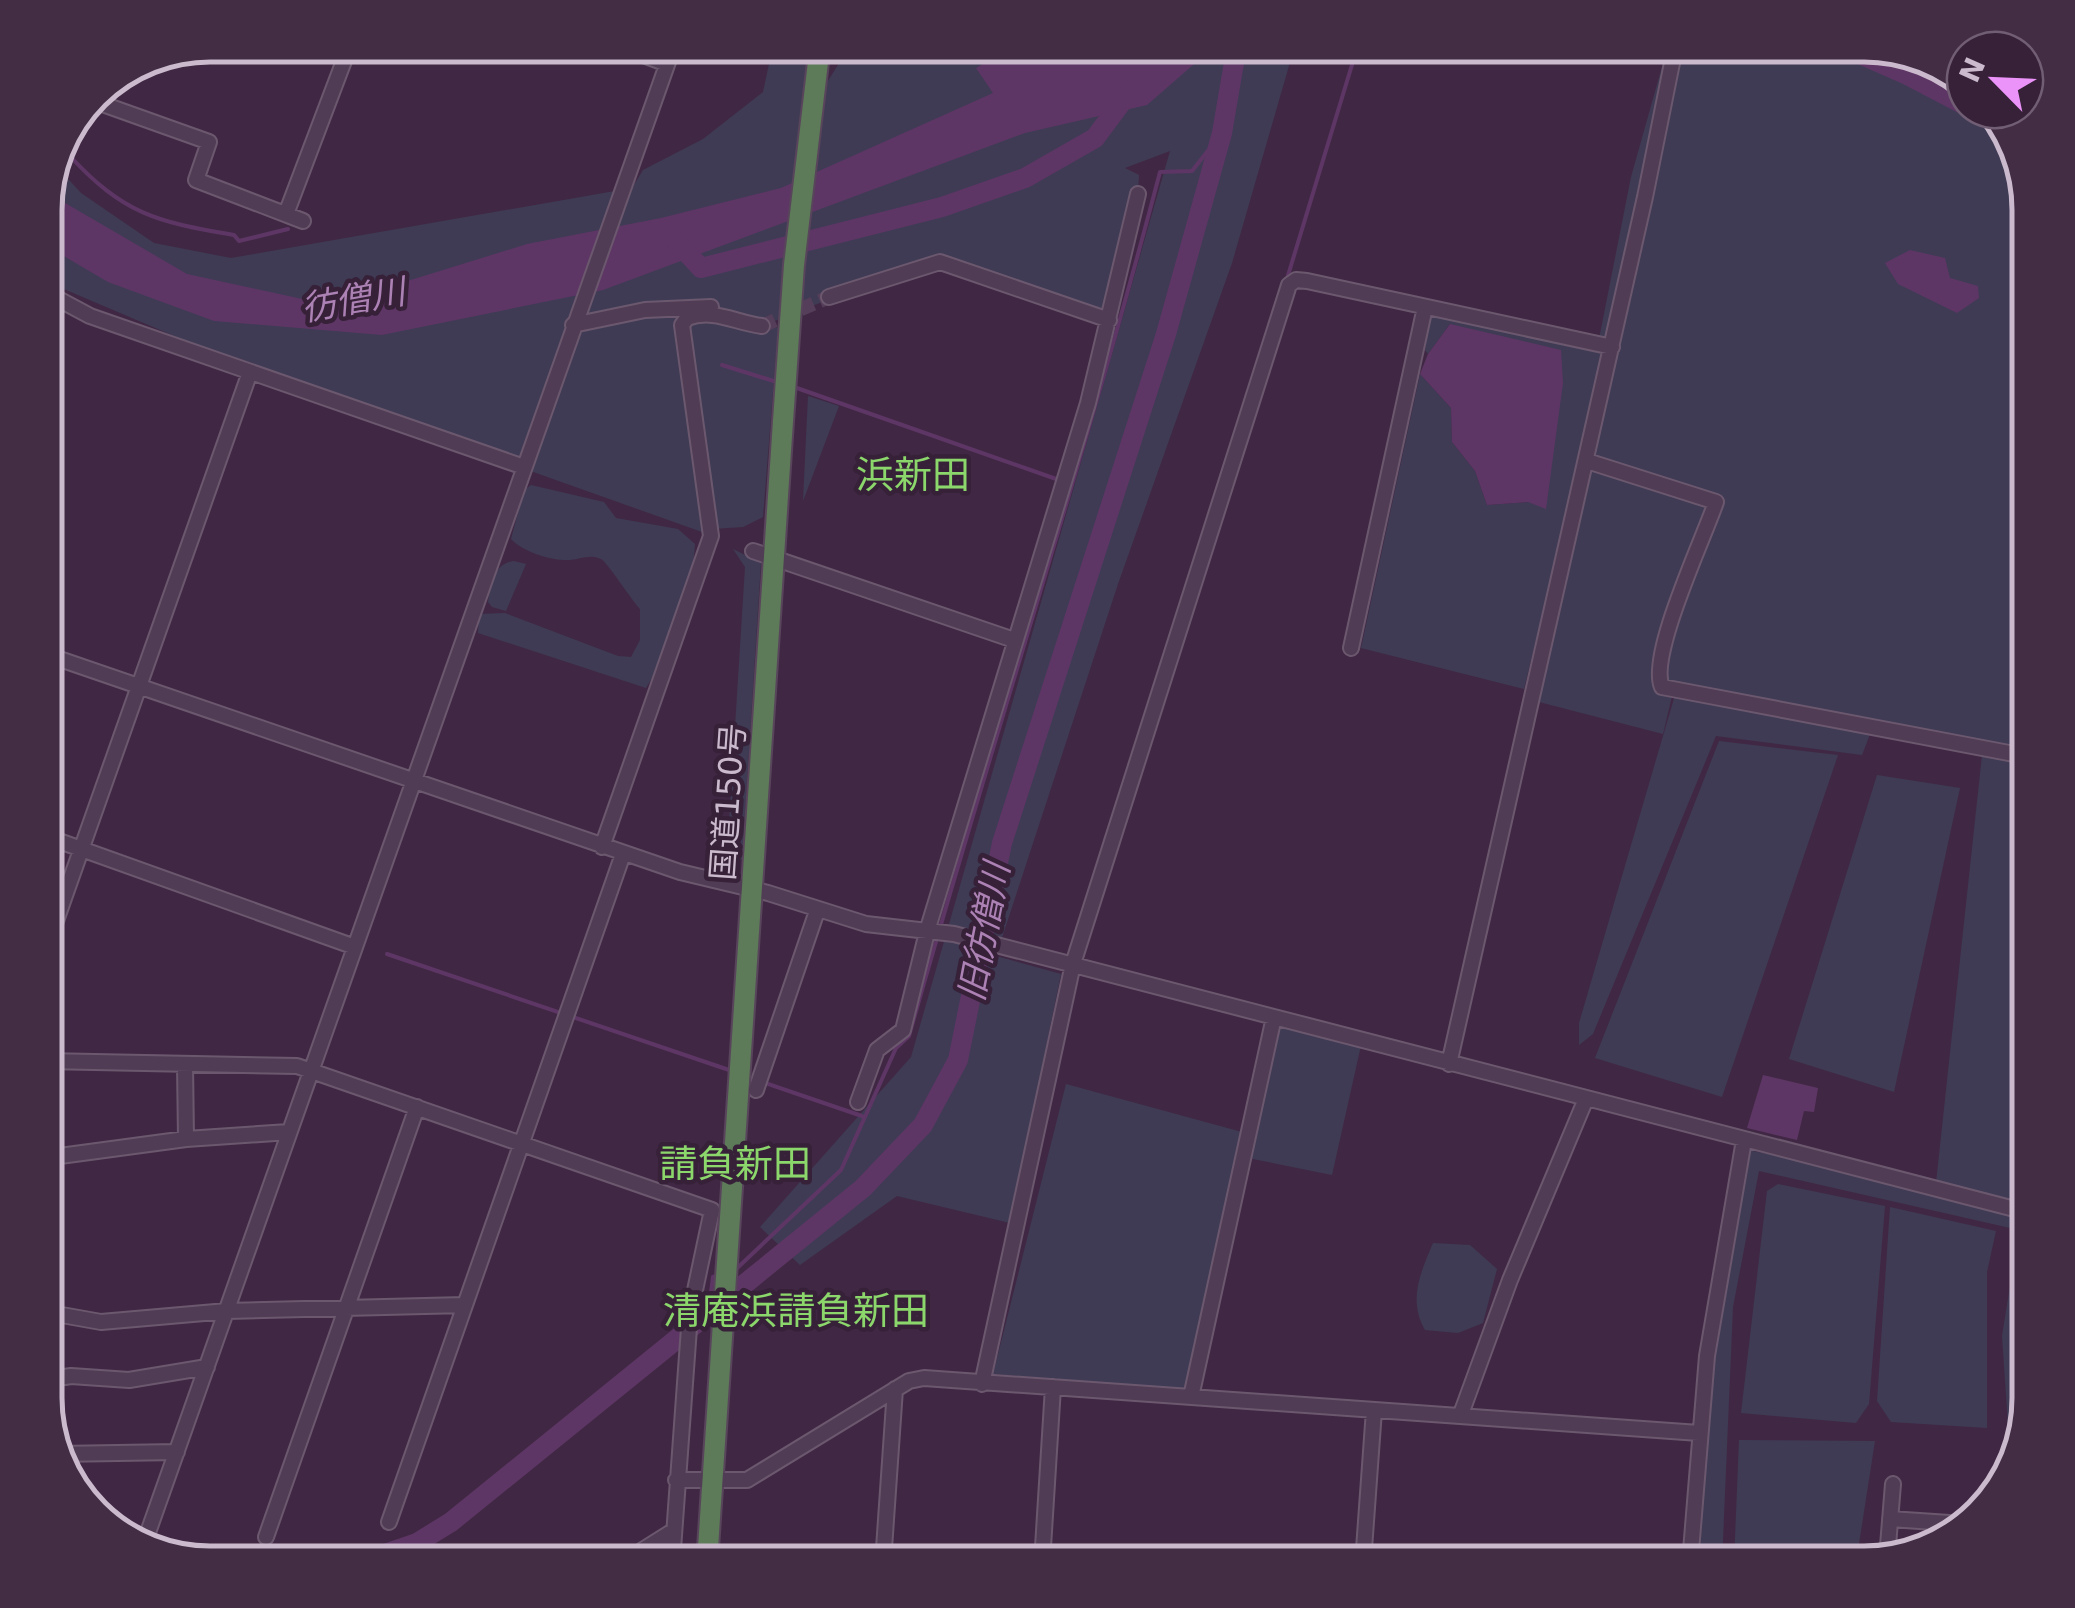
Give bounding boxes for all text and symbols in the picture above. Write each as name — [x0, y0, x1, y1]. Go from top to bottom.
north arrow — [1945, 30, 2045, 130]
text: N — [1953, 53, 1992, 87]
water label: 彷僧川 — [298, 270, 412, 329]
district label: 浜新田 — [856, 453, 970, 497]
street label: 国道150号 — [704, 722, 752, 882]
water label: 旧彷僧川 — [951, 856, 1018, 1005]
district label: 請負新田 — [659, 1142, 811, 1186]
district label: 清庵浜請負新田 — [663, 1289, 929, 1333]

